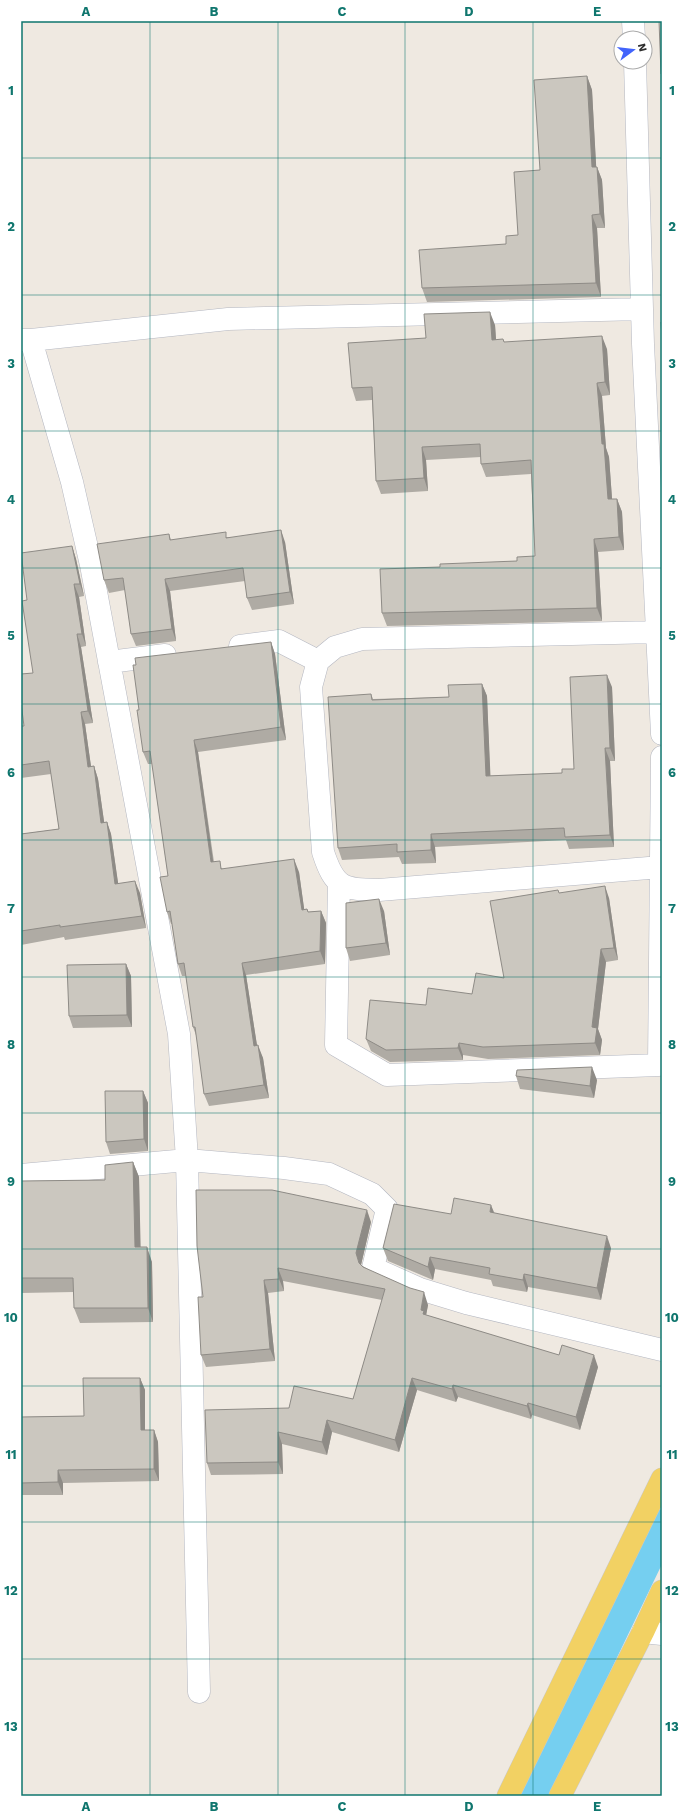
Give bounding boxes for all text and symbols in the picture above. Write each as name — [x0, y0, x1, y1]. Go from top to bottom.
text: A — [82, 4, 91, 19]
text: B — [210, 4, 219, 19]
text: C — [338, 4, 347, 19]
text: D — [464, 4, 474, 19]
text: E — [593, 4, 601, 19]
north arrow — [613, 30, 653, 70]
text: N — [635, 42, 650, 53]
text: 1 — [8, 83, 14, 98]
text: 1 — [669, 83, 675, 98]
text: 2 — [7, 219, 15, 234]
text: 2 — [668, 219, 676, 234]
text: 3 — [7, 356, 15, 371]
text: 3 — [668, 356, 676, 371]
text: 4 — [7, 492, 16, 507]
text: 4 — [668, 492, 677, 507]
text: 5 — [7, 628, 15, 643]
text: 5 — [668, 628, 676, 643]
text: 6 — [7, 765, 15, 780]
text: 6 — [668, 765, 676, 780]
text: 7 — [7, 901, 15, 916]
text: 7 — [668, 901, 676, 916]
text: 8 — [7, 1037, 15, 1052]
text: 8 — [668, 1037, 676, 1052]
text: 9 — [7, 1174, 15, 1189]
text: 9 — [668, 1174, 676, 1189]
text: 10 — [4, 1310, 18, 1325]
text: 10 — [665, 1310, 679, 1325]
text: 11 — [5, 1447, 17, 1462]
text: 11 — [666, 1447, 678, 1462]
text: 12 — [4, 1583, 18, 1598]
text: 12 — [665, 1583, 679, 1598]
text: 13 — [4, 1719, 18, 1734]
text: 13 — [665, 1719, 679, 1734]
text: A — [82, 1799, 91, 1814]
text: B — [210, 1799, 219, 1814]
text: C — [338, 1799, 347, 1814]
text: D — [464, 1799, 474, 1814]
text: E — [593, 1799, 601, 1814]

